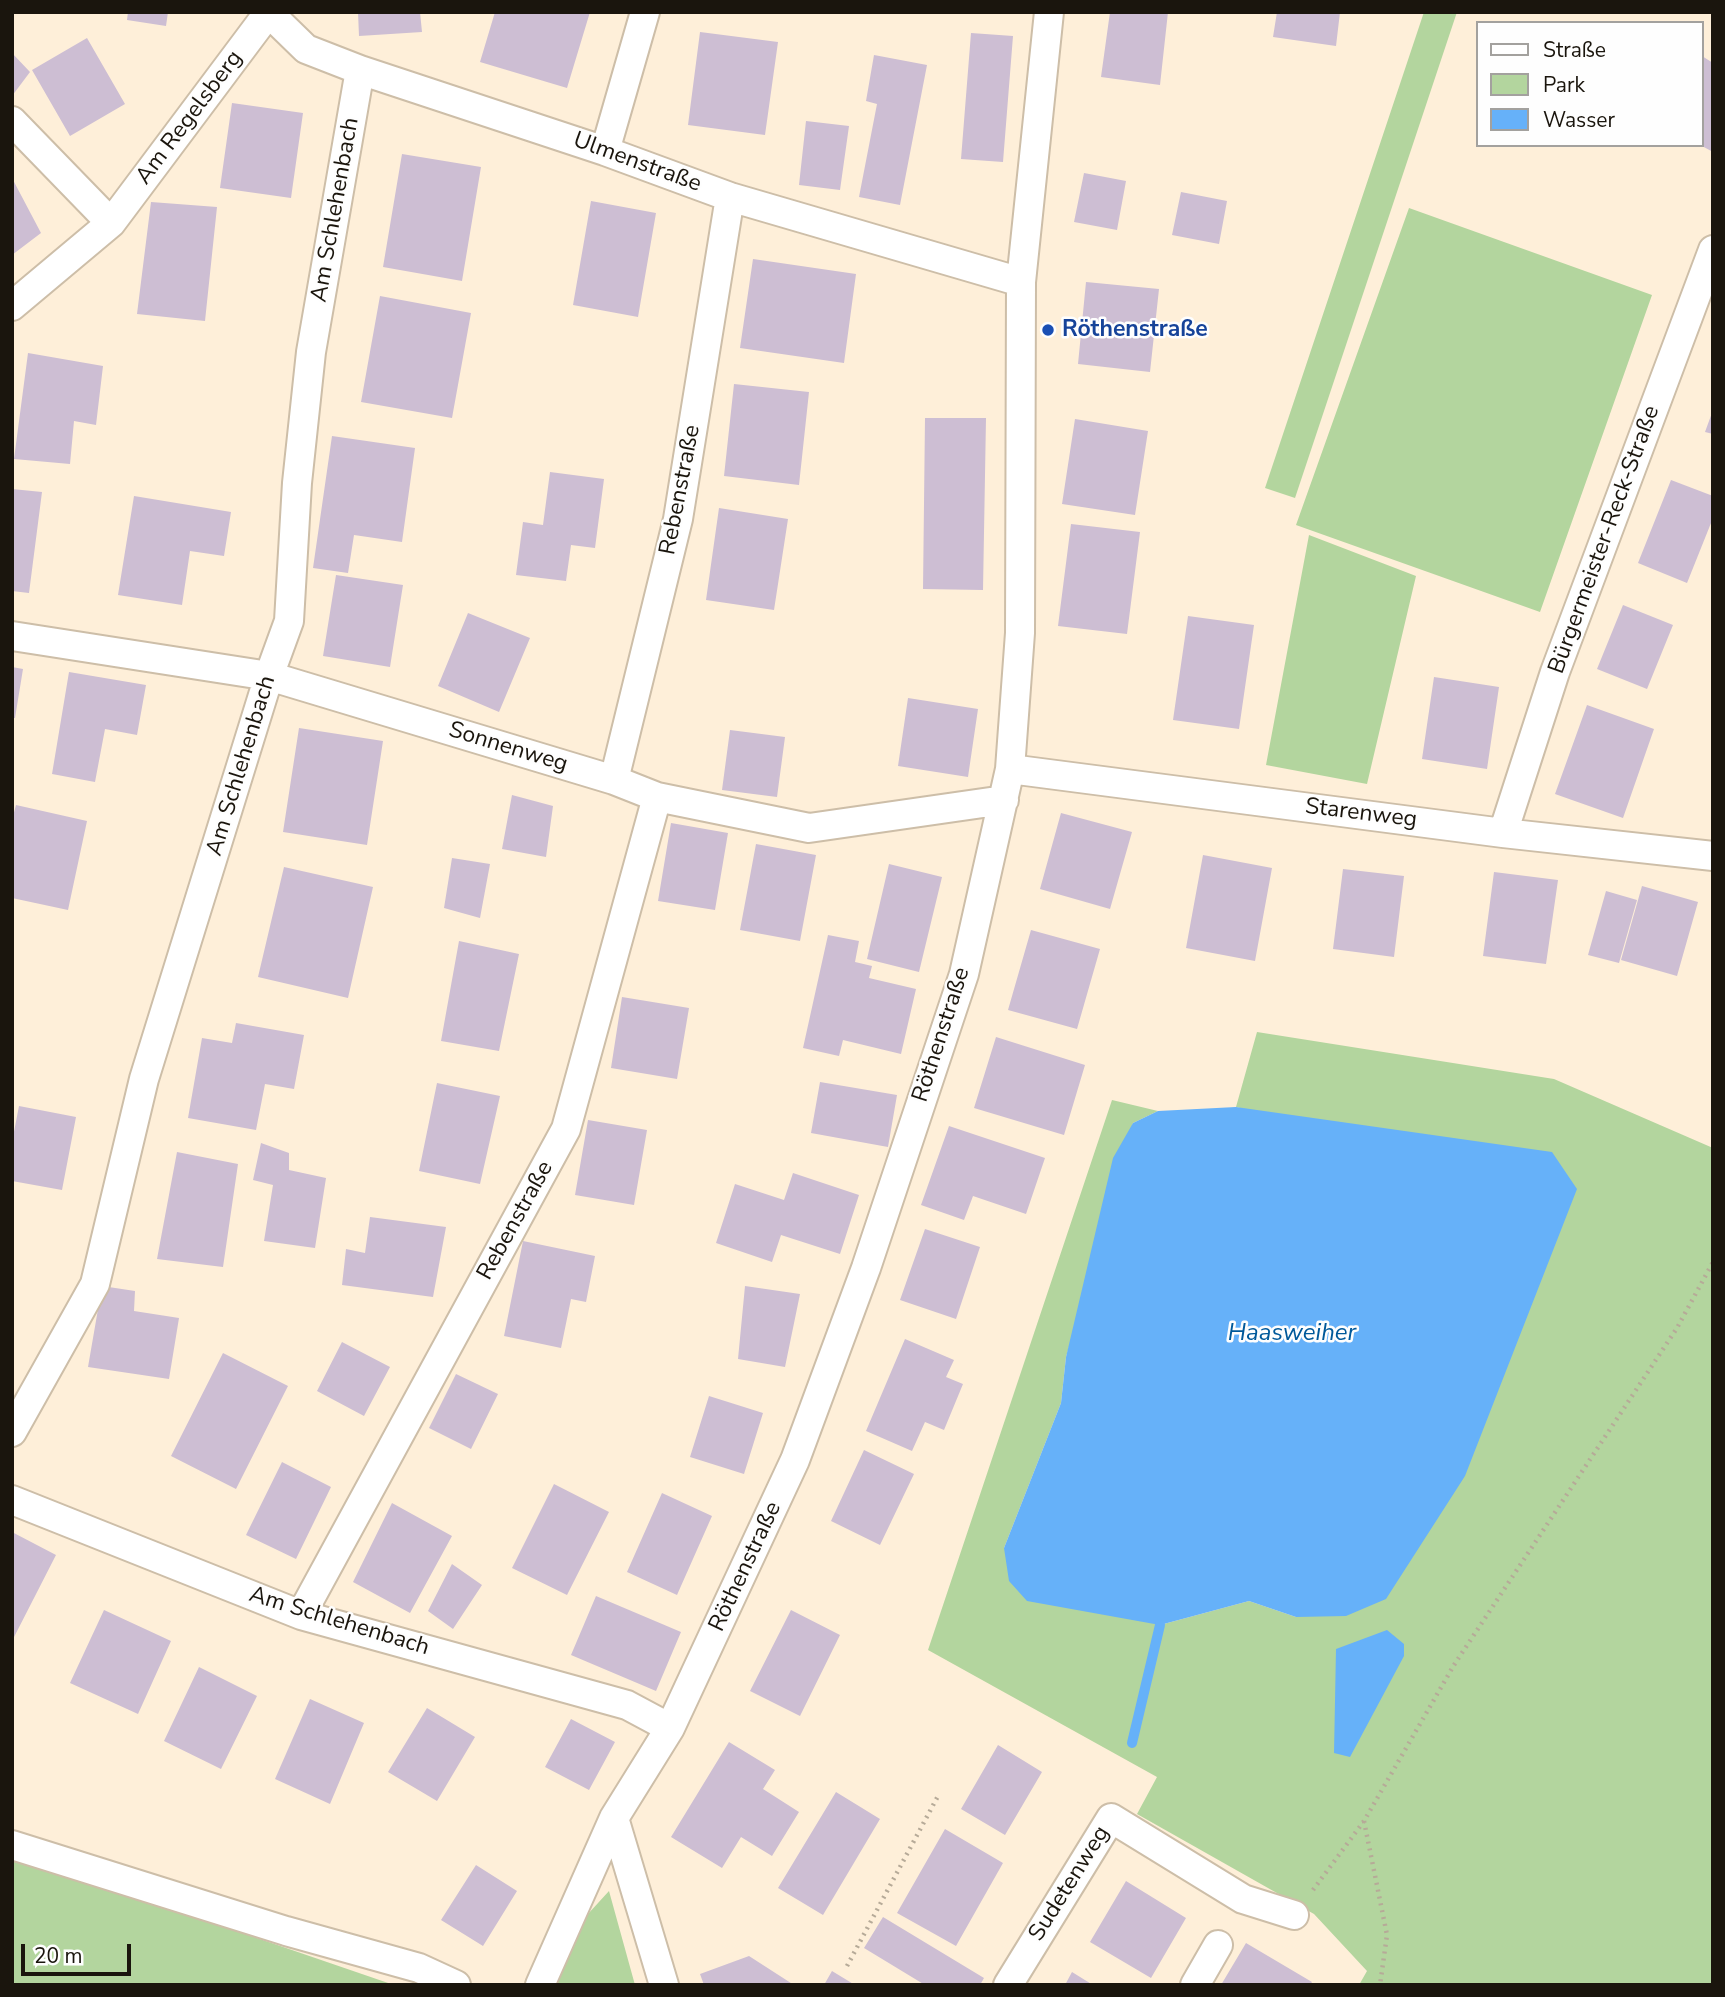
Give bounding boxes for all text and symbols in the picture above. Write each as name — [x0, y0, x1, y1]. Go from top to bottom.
legend — [1476, 21, 1704, 147]
text: Straße — [1543, 36, 1606, 64]
street label: Am Regelsberg — [131, 46, 249, 190]
text: Park — [1543, 71, 1585, 99]
text: Wasser — [1543, 106, 1615, 134]
street label: Am Schlehenbach — [306, 116, 366, 304]
street label: Ulmenstraße — [569, 127, 705, 199]
place label: Röthenstraße — [1062, 316, 1208, 344]
marker: Röthenstraße — [1040, 322, 1056, 338]
street label: Bürgermeister-Reck-Straße — [1544, 402, 1666, 678]
street label: Rebenstraße — [655, 423, 707, 557]
street label: Am Schlehenbach — [201, 673, 283, 859]
street label: Sonnenweg — [445, 717, 571, 779]
street label: Starenweg — [1303, 793, 1419, 835]
street label: Röthenstraße — [907, 964, 977, 1106]
street label: Rebenstraße — [472, 1157, 560, 1285]
water label: Haasweiher — [1228, 1320, 1356, 1348]
street label: Röthenstraße — [704, 1498, 788, 1636]
street label: Am Schlehenbach — [246, 1581, 432, 1663]
street label: Sudetenweg — [1024, 1821, 1116, 1947]
scale bar — [24, 1930, 135, 1974]
text: 20 m — [34, 1942, 83, 1970]

